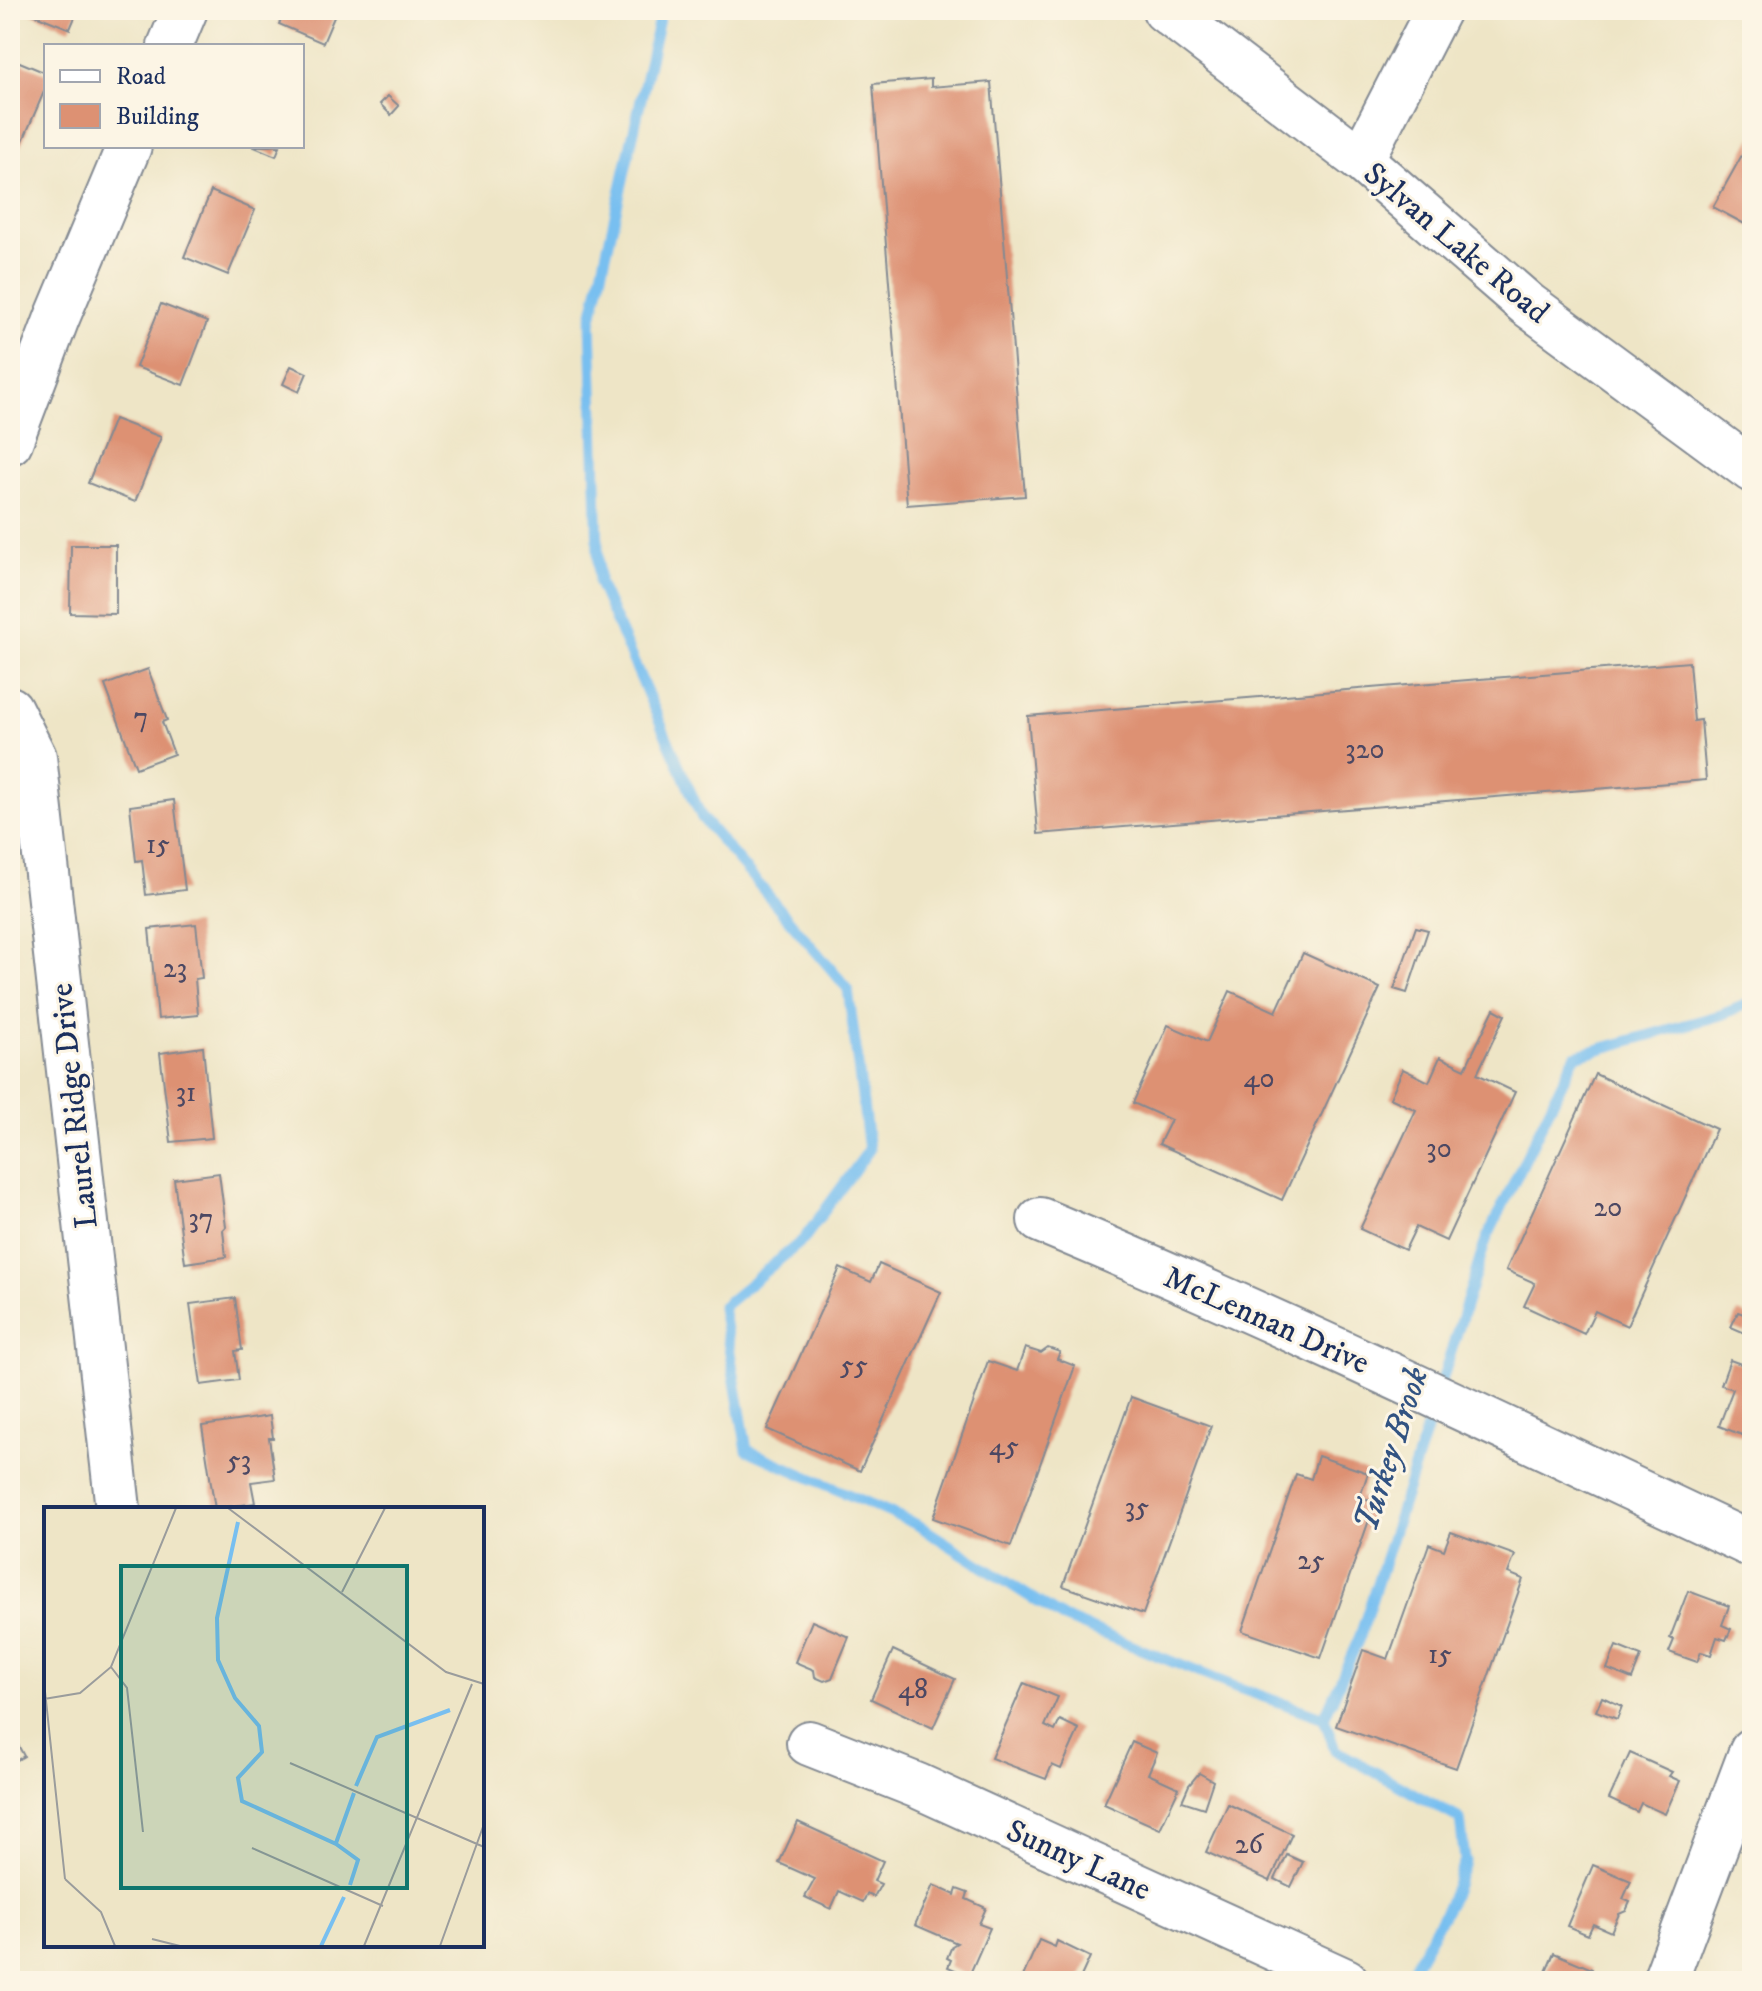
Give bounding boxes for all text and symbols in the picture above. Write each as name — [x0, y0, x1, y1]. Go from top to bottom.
legend — [44, 44, 304, 148]
text: Road — [116, 62, 166, 92]
text: Building — [116, 102, 199, 132]
street label: Sylvan Lake Road — [1355, 154, 1557, 333]
house number: 7 — [134, 700, 148, 735]
house number: 320 — [1345, 732, 1385, 767]
house number: 15 — [146, 827, 170, 862]
house number: 23 — [163, 951, 187, 986]
street label: Laurel Ridge Drive — [42, 981, 108, 1230]
house number: 40 — [1243, 1061, 1275, 1096]
house number: 31 — [176, 1075, 196, 1110]
house number: 30 — [1426, 1131, 1452, 1166]
house number: 20 — [1594, 1190, 1622, 1225]
house number: 37 — [188, 1201, 214, 1236]
street label: McLennan Drive — [1157, 1258, 1375, 1384]
house number: 55 — [840, 1348, 868, 1383]
water label: Turkey Brook — [1346, 1361, 1438, 1537]
house number: 45 — [989, 1429, 1019, 1464]
house number: 53 — [227, 1443, 251, 1478]
house number: 35 — [1125, 1490, 1149, 1525]
inset map — [44, 1507, 484, 1947]
house number: 25 — [1297, 1543, 1325, 1578]
house number: 15 — [1428, 1637, 1452, 1672]
house number: 48 — [898, 1672, 928, 1707]
street label: Sunny Lane — [1000, 1811, 1157, 1910]
house number: 26 — [1235, 1827, 1265, 1862]

